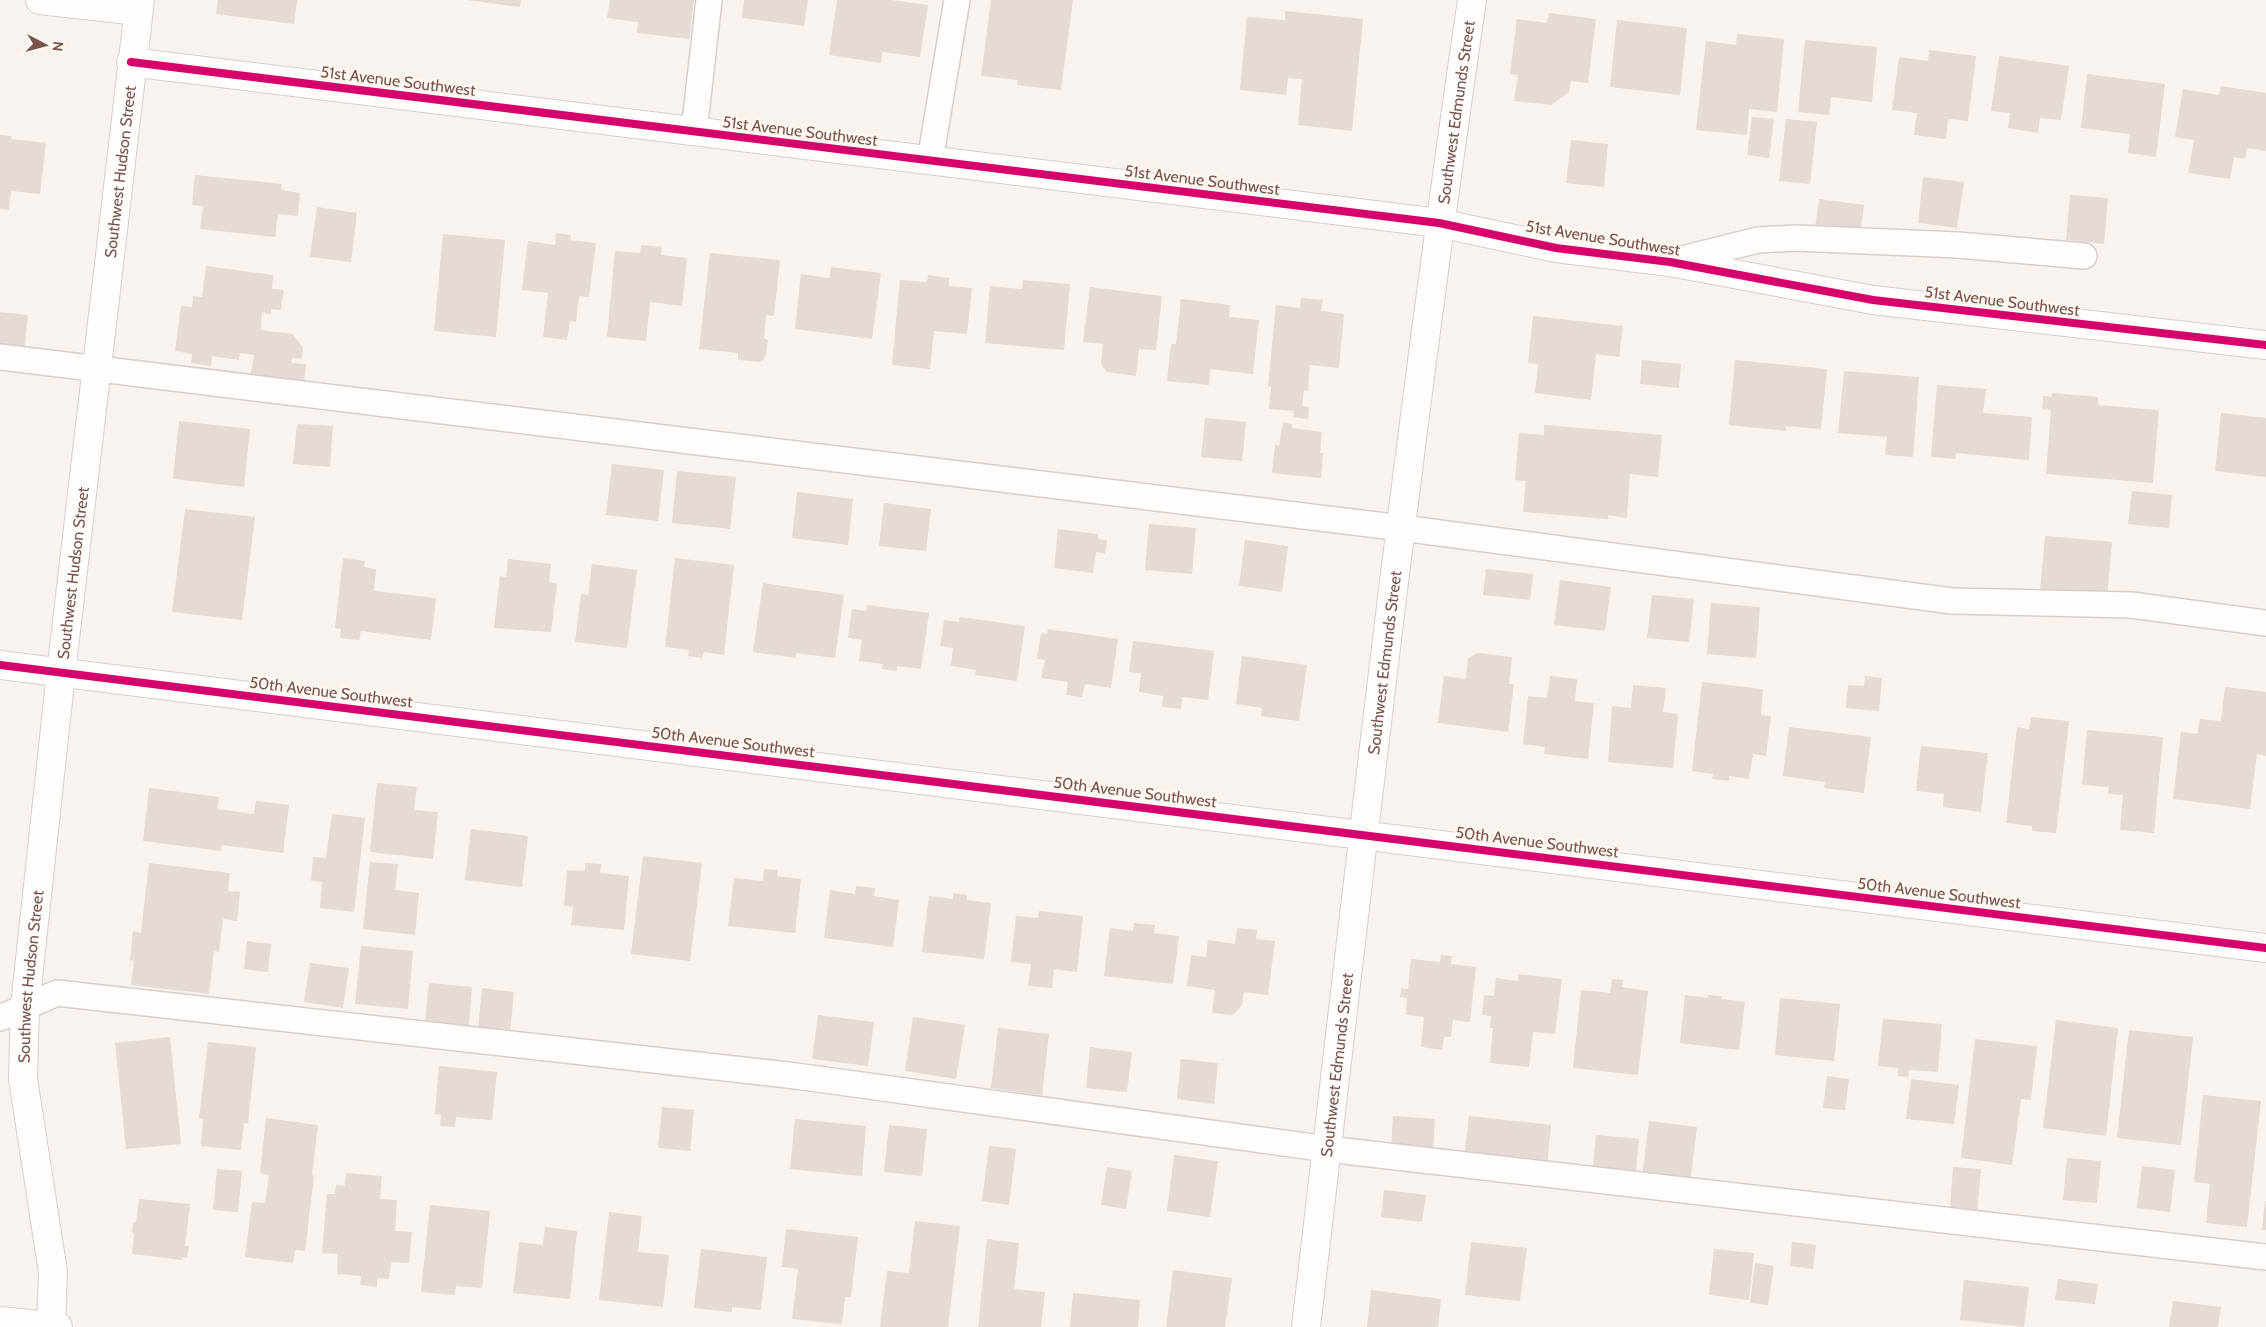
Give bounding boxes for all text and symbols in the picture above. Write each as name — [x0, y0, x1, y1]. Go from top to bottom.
street label: Southwest Edmunds Street — [1434, 19, 1478, 205]
north arrow — [20, 20, 70, 70]
text: N — [48, 40, 67, 52]
street label: 51st Avenue Southwest — [319, 62, 477, 100]
street label: Southwest Hudson Street — [100, 84, 139, 259]
street label: 51st Avenue Southwest — [721, 112, 879, 150]
street label: 51st Avenue Southwest — [1123, 161, 1281, 199]
street label: 51st Avenue Southwest — [1524, 216, 1682, 260]
street label: 51st Avenue Southwest — [1923, 282, 2081, 320]
street label: Southwest Hudson Street — [53, 485, 92, 660]
street label: Southwest Edmunds Street — [1364, 569, 1405, 756]
street label: 50th Avenue Southwest — [248, 673, 414, 711]
street label: 50th Avenue Southwest — [650, 723, 816, 761]
street label: 50th Avenue Southwest — [1052, 773, 1218, 811]
street label: 50th Avenue Southwest — [1454, 823, 1620, 861]
street label: 50th Avenue Southwest — [1856, 874, 2022, 912]
street label: Southwest Hudson Street — [14, 889, 47, 1063]
street label: Southwest Edmunds Street — [1316, 971, 1357, 1158]

